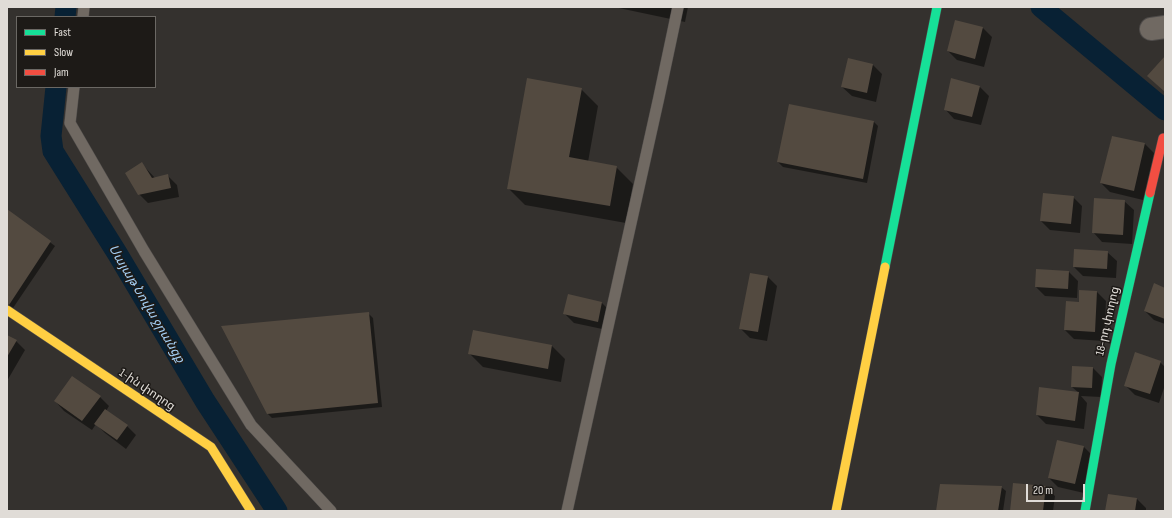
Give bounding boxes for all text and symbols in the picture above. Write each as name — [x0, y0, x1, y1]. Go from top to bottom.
legend — [16, 16, 156, 88]
text: Fast — [54, 25, 71, 40]
text: Slow — [54, 45, 73, 60]
text: Jam — [54, 65, 69, 80]
water label: Սայաթ Նովա ջրանցք — [105, 242, 187, 366]
street label: 18-րդ փողոց — [1093, 285, 1123, 357]
street label: 1-ին փողոց — [116, 366, 178, 414]
scale bar — [1028, 476, 1087, 502]
text: 20 m — [1033, 483, 1053, 498]

